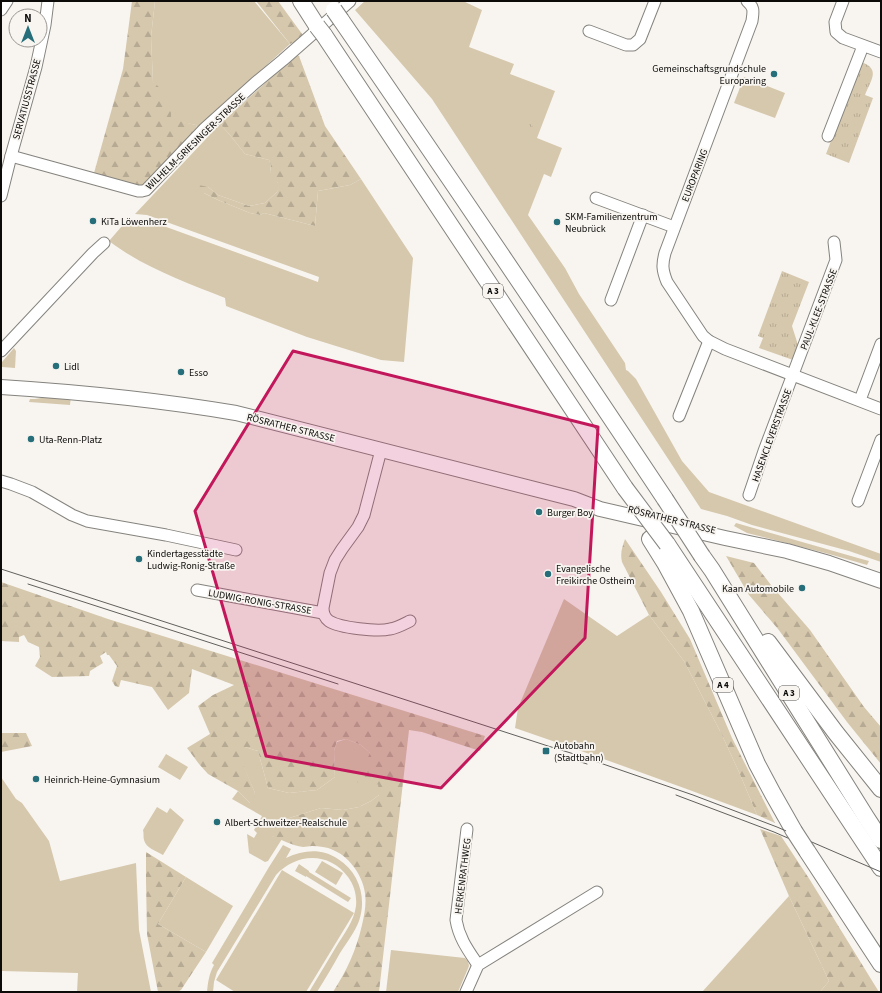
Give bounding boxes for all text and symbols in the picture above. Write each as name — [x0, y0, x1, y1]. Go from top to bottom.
north arrow — [8, 8, 48, 48]
text: N — [24, 11, 32, 26]
street label: SERVATIUSSTRASSE — [9, 57, 44, 141]
place label: Gemeinschaftsgrundschule Europaring — [652, 62, 766, 88]
marker: Gemeinschaftsgrundschule Europaring — [769, 69, 779, 79]
street label: WILHELM-GRIESINGER-STRASSE — [143, 90, 249, 193]
street label: EUROPARING — [678, 147, 711, 204]
place label: SKM-Familienzentrum Neubrück — [565, 210, 658, 236]
place label: KiTa Löwenherz — [101, 215, 167, 229]
marker: KiTa Löwenherz — [88, 216, 98, 226]
marker: SKM-Familienzentrum Neubrück — [552, 217, 562, 227]
street label: PAUL-KLEE-STRASSE — [797, 267, 841, 352]
road number: A 3 — [483, 284, 503, 298]
place label: Lidl — [64, 360, 80, 374]
marker: Lidl — [51, 361, 61, 371]
place label: Esso — [189, 366, 208, 380]
marker: Esso — [176, 367, 186, 377]
street label: HASENCLEVERSTRASSE — [749, 387, 795, 484]
street label: RÖSRATHER STRASSE — [245, 410, 336, 446]
place label: Uta-Renn-Platz — [39, 433, 102, 447]
marker: Uta-Renn-Platz — [26, 434, 36, 444]
street label: RÖSRATHER STRASSE — [626, 502, 717, 538]
place label: Burger Boy — [547, 506, 593, 520]
marker: Burger Boy — [534, 507, 544, 517]
place label: Kindertagesstädte Ludwig-Ronig-Straße — [147, 547, 235, 573]
marker: Kindertagesstädte Ludwig-Ronig-Straße — [134, 554, 144, 564]
place label: Evangelische Freikirche Ostheim — [556, 562, 634, 588]
marker: Evangelische Freikirche Ostheim — [543, 569, 553, 579]
place label: Kaan Automobile — [722, 582, 794, 596]
marker: Kaan Automobile — [797, 583, 807, 593]
street label: LUDWIG-RONIG-STRASSE — [207, 586, 313, 618]
road number: A 4 — [713, 678, 733, 692]
road number: A 3 — [779, 686, 799, 700]
place label: Autobahn (Stadtbahn) — [554, 739, 604, 765]
marker: Autobahn (Stadtbahn) — [541, 746, 551, 756]
place label: Heinrich-Heine-Gymnasium — [44, 773, 160, 787]
marker: Heinrich-Heine-Gymnasium — [31, 774, 41, 784]
place label: Albert-Schweitzer-Realschule — [225, 816, 347, 830]
marker: Albert-Schweitzer-Realschule — [212, 817, 222, 827]
street label: HERKENRATHWEG — [451, 837, 475, 915]

